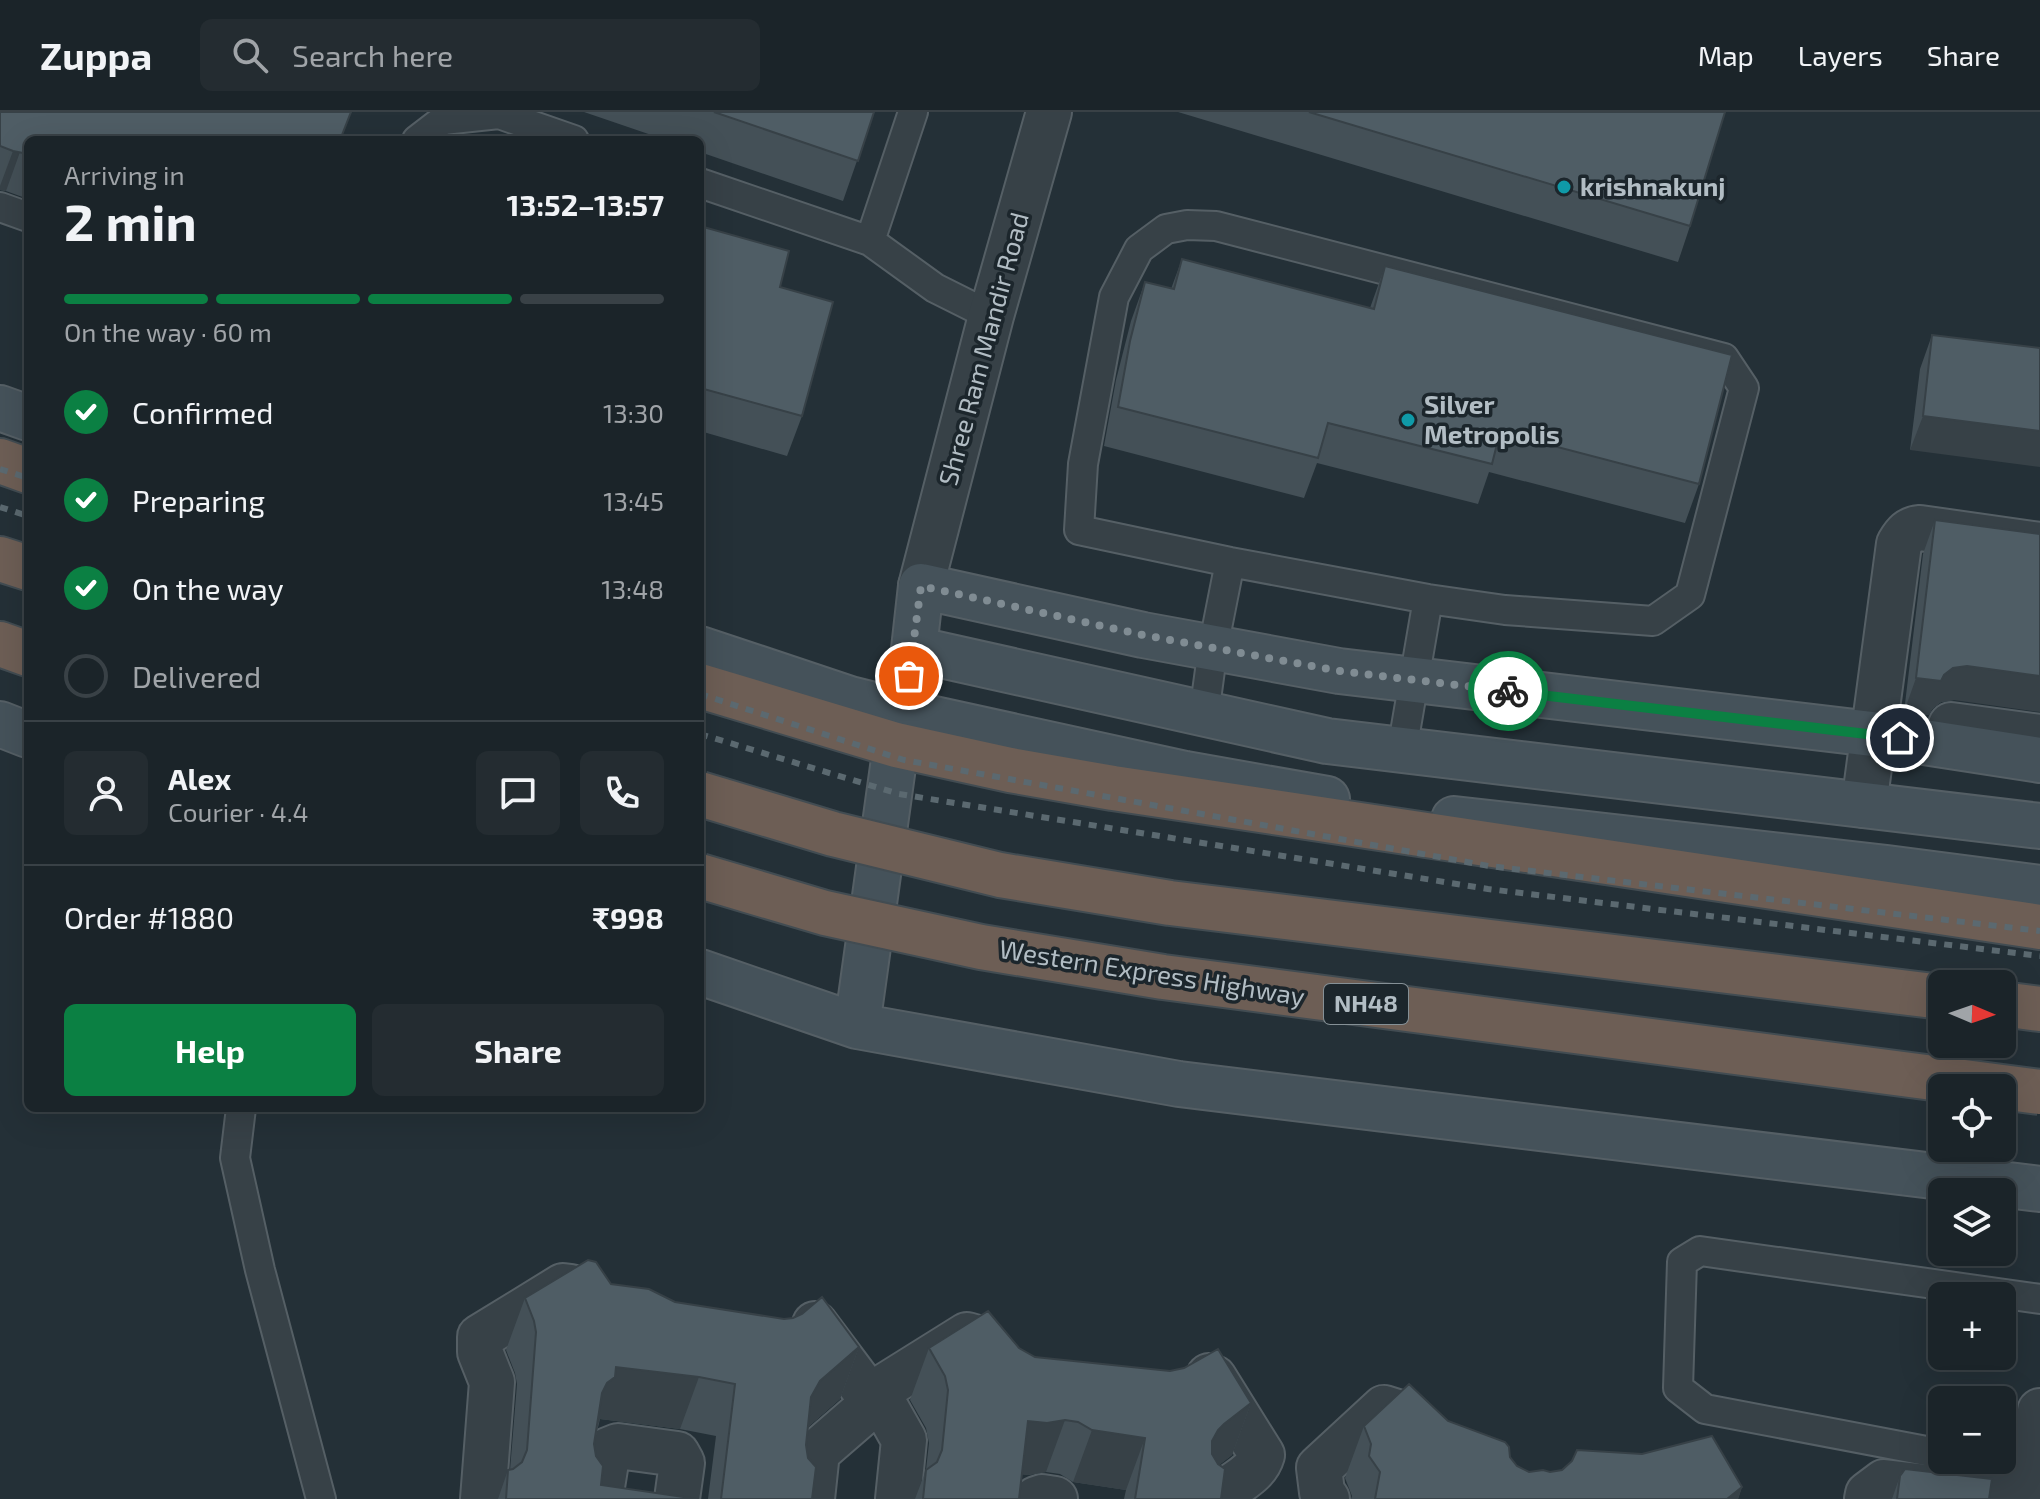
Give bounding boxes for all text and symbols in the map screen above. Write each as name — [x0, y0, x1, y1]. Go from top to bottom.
search box — [200, 19, 760, 91]
text: Zuppa — [40, 32, 152, 78]
icon: search — [228, 33, 272, 77]
text: Search here — [292, 37, 453, 73]
text: Map — [1698, 38, 1754, 72]
text: Layers — [1798, 38, 1883, 72]
text: Share — [1927, 38, 2000, 72]
text: Arriving in — [64, 159, 185, 190]
place label: krishnakunj — [1580, 170, 1725, 201]
marker: krishnakunj — [1555, 178, 1573, 196]
text: 13:52–13:57 — [506, 186, 664, 222]
text: 2 min — [64, 189, 197, 251]
street label: Shree Ram Mandir Road — [931, 209, 1034, 489]
text: On the way · 60 m — [64, 316, 272, 347]
place label: Silver Metropolis — [1424, 388, 1560, 449]
icon: check — [64, 390, 108, 434]
text: Confirmed — [132, 394, 273, 430]
text: 13:30 — [603, 397, 664, 428]
marker: Silver Metropolis — [1399, 411, 1417, 429]
icon: check — [64, 478, 108, 522]
text: Preparing — [132, 482, 265, 518]
text: 13:45 — [603, 485, 664, 516]
icon: check — [64, 566, 108, 610]
text: On the way — [132, 570, 284, 606]
text: 13:48 — [601, 573, 664, 604]
pin — [875, 642, 943, 710]
courier — [1468, 651, 1548, 731]
icon: bag — [887, 654, 931, 698]
text: Delivered — [132, 658, 261, 694]
icon: bike — [1486, 669, 1530, 713]
pin — [1866, 704, 1934, 772]
icon: home — [1878, 716, 1922, 760]
button: person — [64, 751, 148, 835]
button: chat — [476, 751, 560, 835]
button: phone — [580, 751, 664, 835]
text: Alex — [168, 760, 231, 796]
text: Courier · 4.4 — [168, 796, 309, 827]
text: Order #1880 — [64, 899, 234, 935]
text: ₹998 — [592, 899, 664, 935]
street label: Western Express Highway — [997, 932, 1307, 1011]
north arrow — [1928, 970, 2016, 1058]
map controls — [1928, 970, 2016, 1474]
road number: NH48 — [1324, 984, 1408, 1024]
button: Help — [64, 1004, 356, 1096]
button: Share — [372, 1004, 664, 1096]
button: locate — [1928, 1074, 2016, 1162]
button: layers — [1928, 1178, 2016, 1266]
button: + — [1928, 1282, 2016, 1370]
button: − — [1928, 1386, 2016, 1474]

